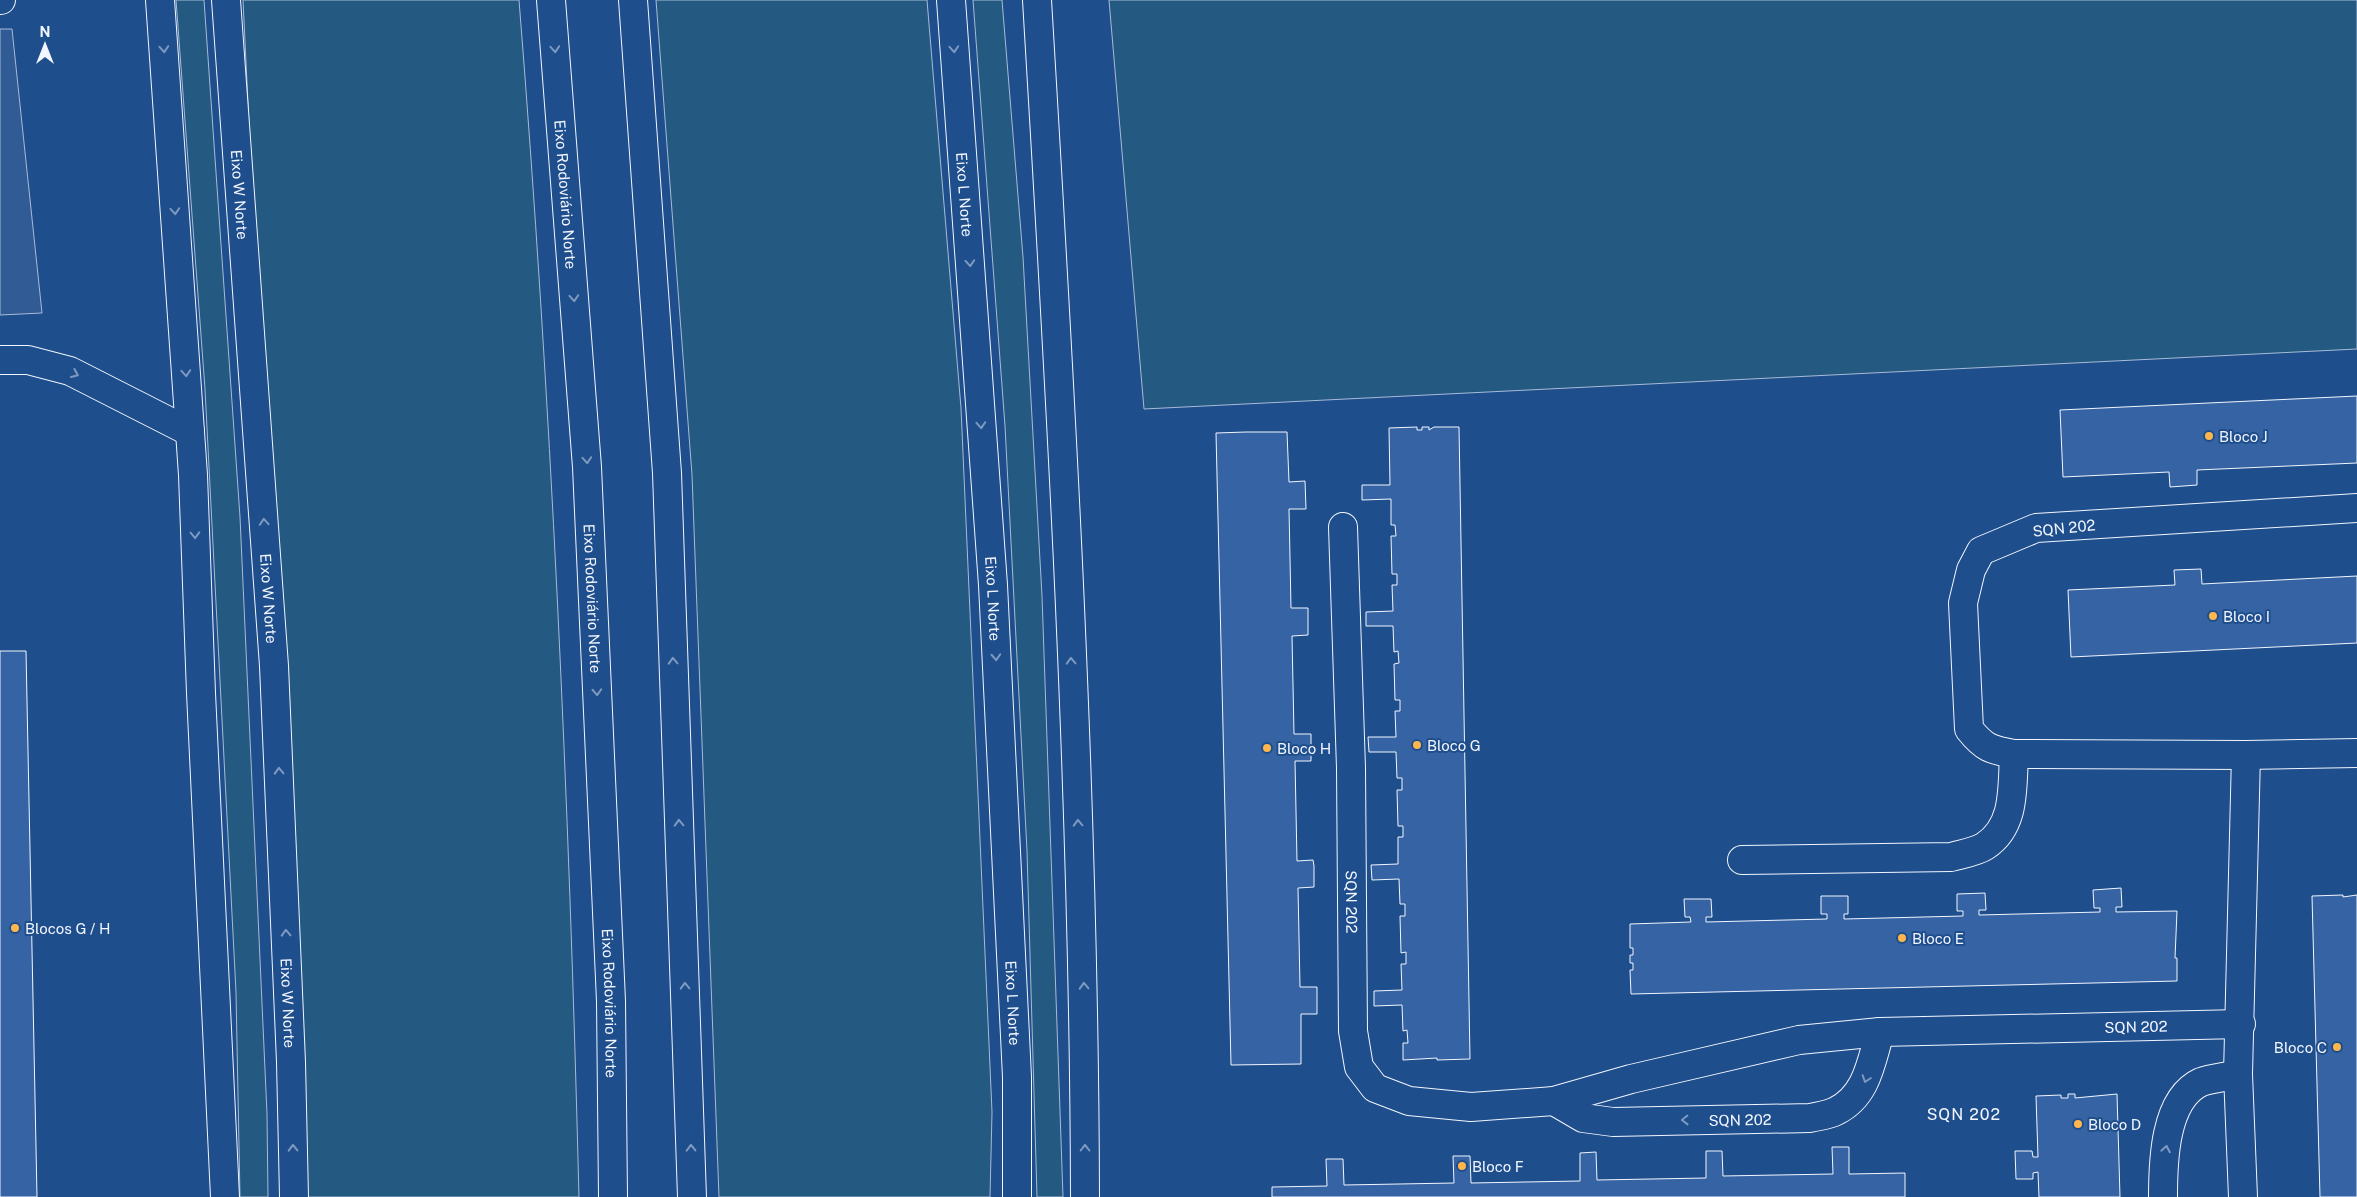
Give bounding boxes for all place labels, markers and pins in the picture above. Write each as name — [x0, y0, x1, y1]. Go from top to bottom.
place label: Bloco J — [2219, 428, 2268, 445]
marker: Bloco J — [2203, 430, 2215, 442]
place label: Bloco I — [2223, 608, 2270, 625]
marker: Bloco I — [2207, 610, 2219, 622]
place label: Bloco G — [1427, 737, 1481, 754]
marker: Bloco G — [1411, 739, 1423, 751]
place label: Bloco H — [1277, 740, 1331, 757]
marker: Bloco H — [1261, 742, 1273, 754]
place label: Blocos G / H — [25, 920, 110, 937]
marker: Blocos G / H — [9, 922, 21, 934]
place label: Bloco E — [1912, 930, 1964, 947]
marker: Bloco E — [1896, 932, 1908, 944]
place label: Bloco C — [2274, 1039, 2327, 1056]
marker: Bloco C — [2331, 1041, 2343, 1053]
place label: Bloco D — [2088, 1116, 2141, 1133]
marker: Bloco D — [2072, 1118, 2084, 1130]
place label: Bloco F — [1472, 1158, 1524, 1175]
marker: Bloco F — [1456, 1160, 1468, 1172]

